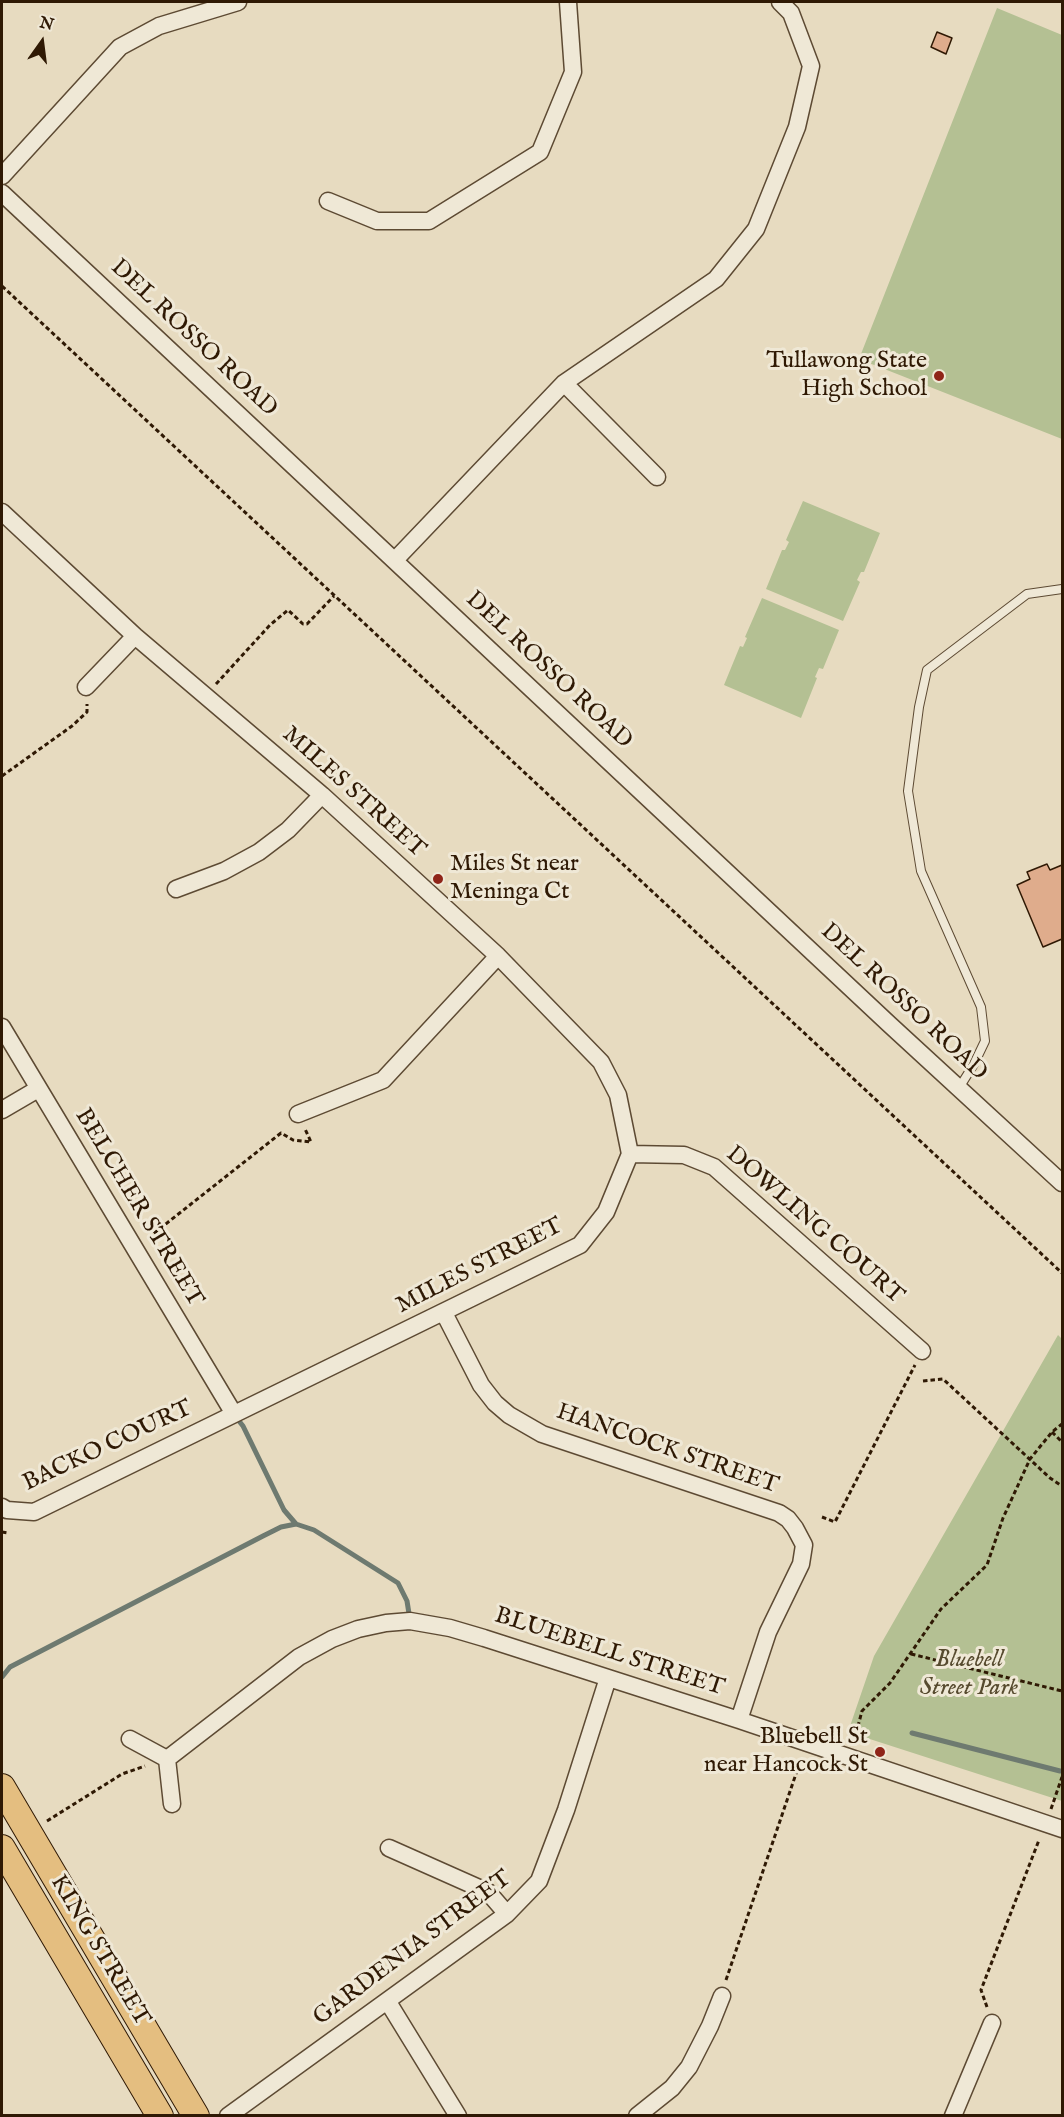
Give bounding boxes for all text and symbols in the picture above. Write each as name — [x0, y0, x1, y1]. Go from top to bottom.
north arrow — [12, 12, 72, 72]
text: N — [37, 13, 55, 36]
street label: DEL ROSSO ROAD — [103, 254, 283, 424]
place label: Tullawong State High School — [766, 348, 927, 404]
marker: Tullawong State High School — [932, 369, 946, 383]
street label: DEL ROSSO ROAD — [458, 586, 638, 756]
street label: MILES STREET — [275, 721, 431, 865]
place label: Miles St near Meninga Ct — [450, 851, 579, 907]
marker: Miles St near Meninga Ct — [431, 872, 445, 886]
street label: DEL ROSSO ROAD — [813, 918, 993, 1088]
street label: BELCHER STREET — [67, 1104, 209, 1312]
street label: DOWLING COURT — [719, 1141, 909, 1311]
street label: MILES STREET — [392, 1213, 568, 1321]
street label: BACKO COURT — [19, 1395, 197, 1499]
street label: HANCOCK STREET — [552, 1398, 782, 1502]
street label: BLUEBELL STREET — [491, 1602, 727, 1704]
park label: Bluebell Street Park — [920, 1647, 1018, 1703]
place label: Bluebell St near Hancock St — [704, 1724, 868, 1780]
marker: Bluebell St near Hancock St — [873, 1745, 887, 1759]
street label: GARDENIA STREET — [308, 1865, 518, 2033]
street label: KING STREET — [43, 1870, 155, 2032]

